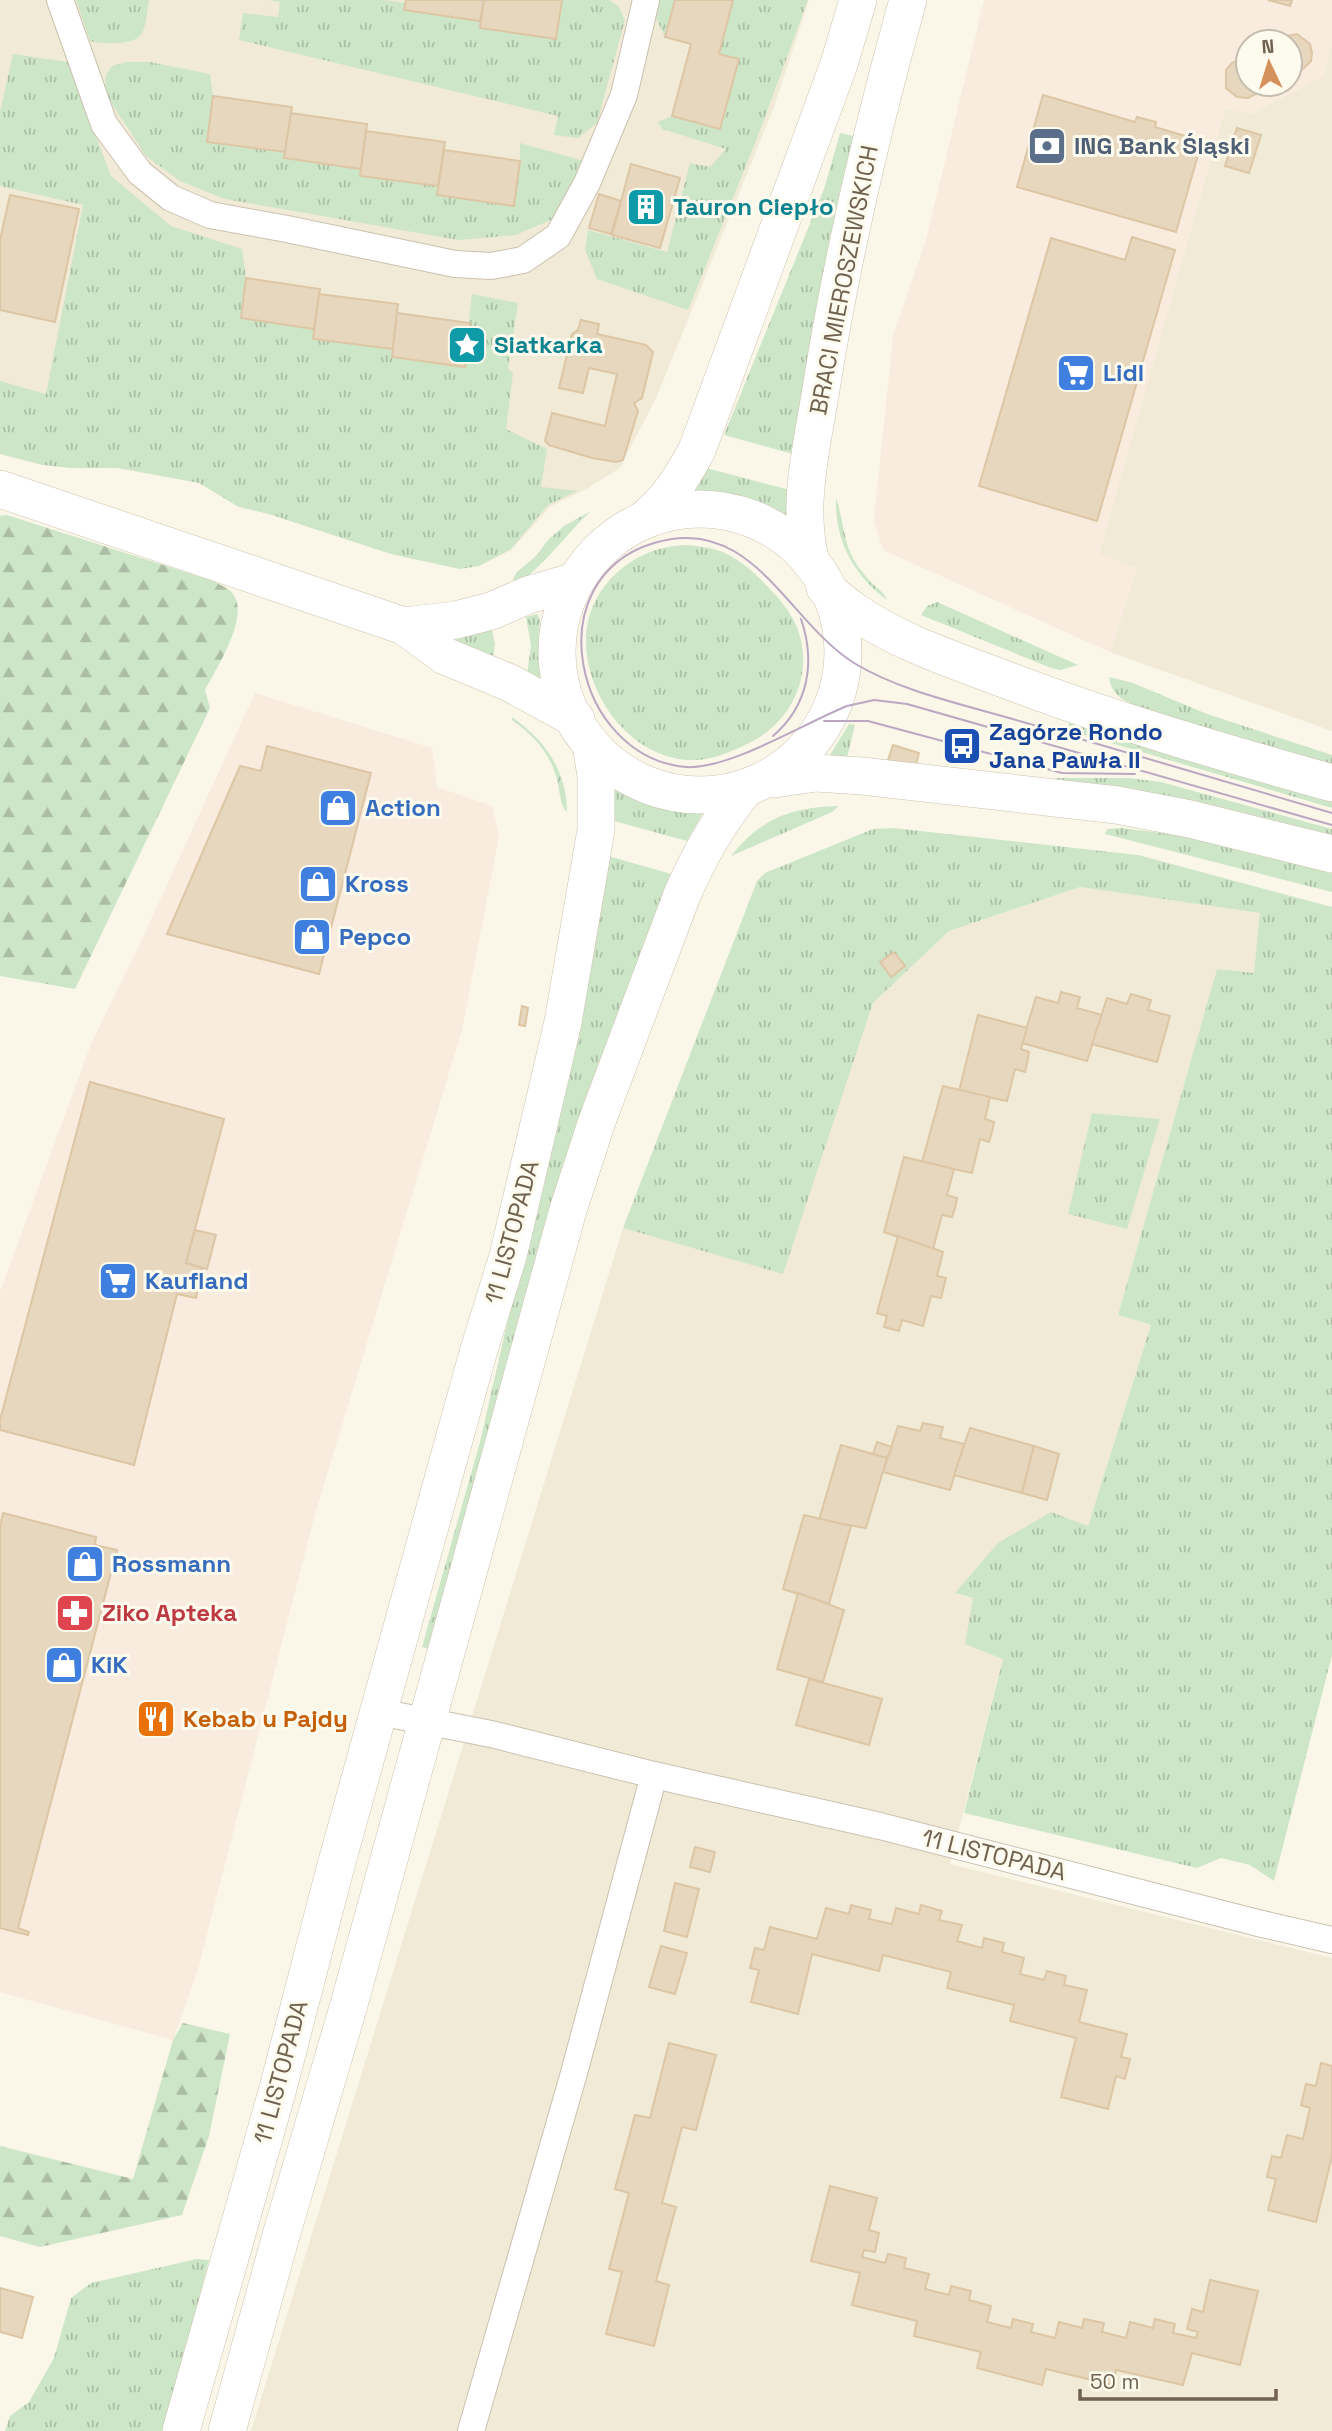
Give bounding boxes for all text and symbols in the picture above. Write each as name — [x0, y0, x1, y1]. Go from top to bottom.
north arrow — [1234, 28, 1304, 98]
text: N — [1261, 34, 1275, 59]
bank icon: ING Bank Śląski — [1026, 125, 1068, 167]
place label: ING Bank Śląski — [1074, 130, 1250, 161]
street label: BRACI MIEROSZEWSKICH — [802, 142, 885, 417]
building icon: Tauron Ciepło — [625, 186, 667, 228]
place label: Tauron Ciepło — [673, 191, 834, 222]
place icon: Siatkarka — [446, 324, 488, 366]
place label: Siatkarka — [494, 329, 603, 360]
supermarket icon: Lidl — [1055, 352, 1097, 394]
place label: Lidl — [1103, 357, 1144, 388]
place label: Zagórze Rondo Jana Pawła II — [989, 716, 1163, 775]
bus stop icon: Zagórze Rondo Jana Pawła II — [941, 725, 983, 767]
shop icon: Action — [317, 787, 359, 829]
place label: Action — [365, 792, 441, 823]
shop icon: Kross — [297, 863, 339, 905]
place label: Kross — [345, 868, 409, 899]
shop icon: Pepco — [291, 916, 333, 958]
place label: Pepco — [339, 921, 411, 952]
street label: 11 LISTOPADA — [477, 1157, 546, 1307]
supermarket icon: Kaufland — [97, 1260, 139, 1302]
place label: Kaufland — [145, 1265, 249, 1296]
shop icon: Rossmann — [64, 1543, 106, 1585]
place label: Rossmann — [112, 1548, 231, 1579]
pharmacy icon: Ziko Apteka — [54, 1592, 96, 1634]
place label: Ziko Apteka — [102, 1597, 237, 1628]
shop icon: KiK — [43, 1644, 85, 1686]
place label: KiK — [91, 1649, 127, 1680]
restaurant icon: Kebab u Pajdy — [135, 1698, 177, 1740]
place label: Kebab u Pajdy — [183, 1703, 348, 1734]
street label: 11 LISTOPADA — [919, 1822, 1069, 1887]
street label: 11 LISTOPADA — [246, 1997, 315, 2147]
scale bar — [1080, 2358, 1276, 2402]
text: 50 m — [1090, 2368, 1140, 2395]

